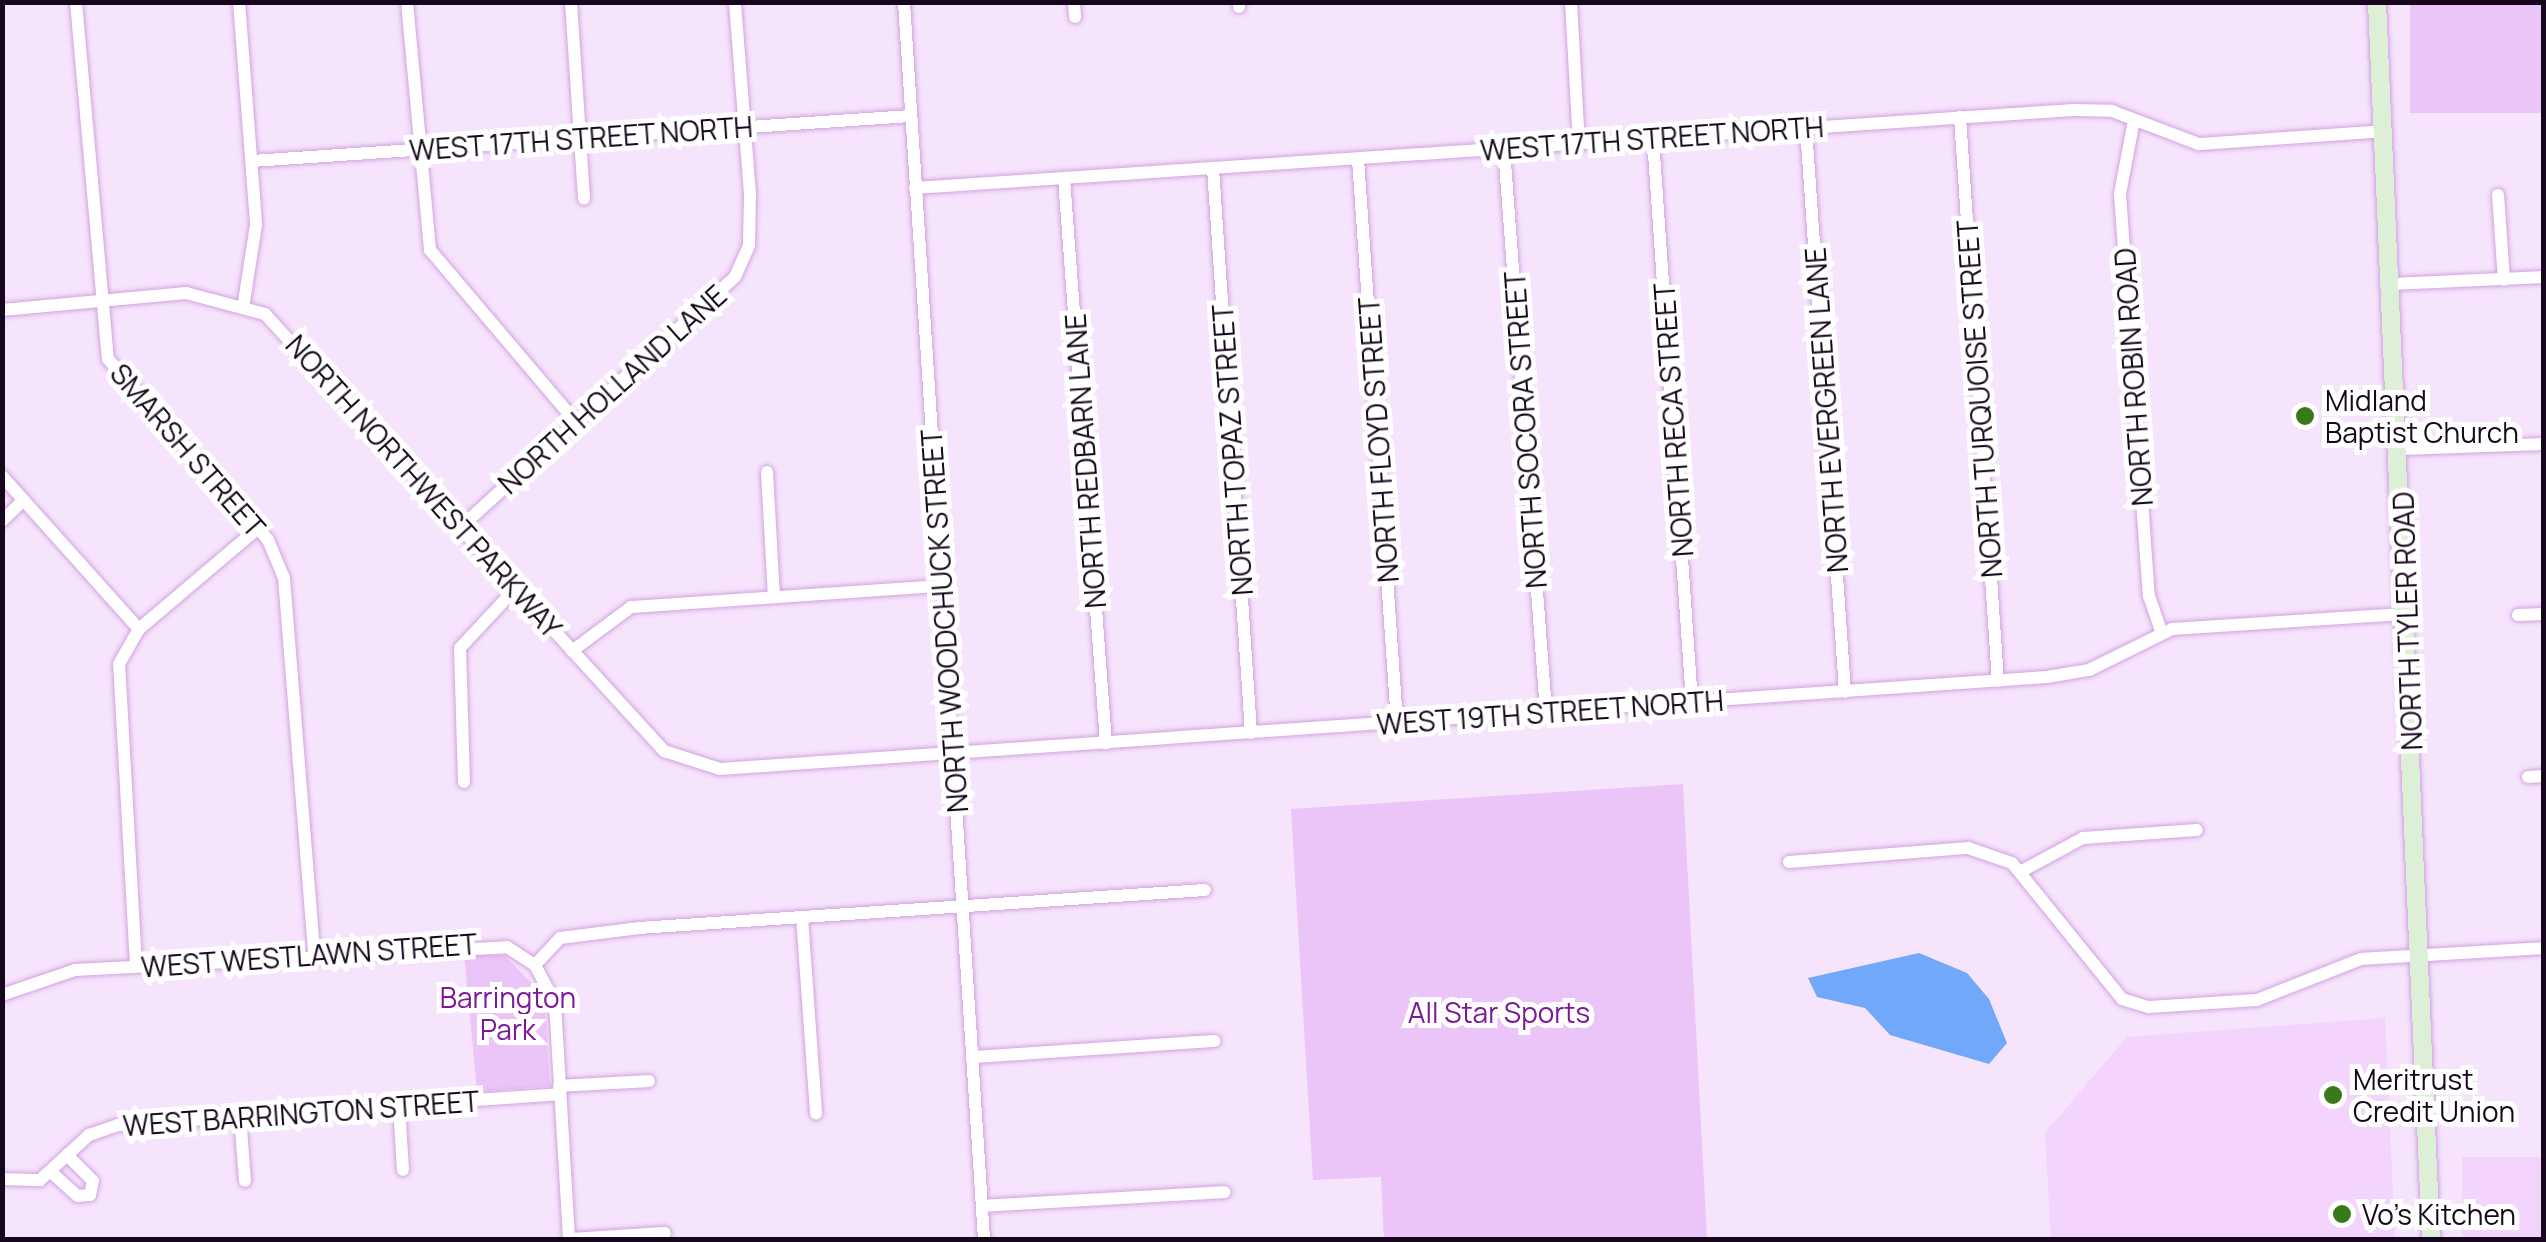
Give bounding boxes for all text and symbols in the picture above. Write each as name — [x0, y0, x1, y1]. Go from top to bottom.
street label: WEST 17TH STREET NORTH — [407, 109, 755, 167]
street label: WEST 17TH STREET NORTH — [1478, 109, 1826, 167]
street label: NORTH TURQUOISE STREET — [1950, 219, 2008, 579]
street label: NORTH EVERGREEN LANE — [1798, 246, 1854, 574]
street label: NORTH ROBIN ROAD — [2107, 247, 2159, 507]
street label: NORTH SOCORA STREET — [1497, 270, 1553, 590]
street label: NORTH HOLLAND LANE — [491, 278, 733, 500]
street label: NORTH RECA STREET — [1647, 282, 1699, 558]
street label: NORTH FLOYD STREET — [1351, 296, 1405, 584]
street label: NORTH TOPAZ STREET — [1205, 303, 1259, 597]
street label: NORTH REDBARN LANE — [1058, 312, 1112, 610]
street label: NORTH NORTHWEST PARKWAY — [279, 328, 569, 644]
street label: SMARSH STREET — [104, 357, 272, 543]
place label: Midland Baptist Church — [2325, 383, 2519, 449]
marker: Midland Baptist Church — [2294, 405, 2316, 427]
street label: NORTH WOODCHUCK STREET — [914, 428, 974, 814]
street label: NORTH TYLER ROAD — [2386, 491, 2428, 751]
street label: WEST 19TH STREET NORTH — [1374, 683, 1726, 741]
street label: WEST WESTLAWN STREET — [139, 926, 479, 984]
park label: Barrington Park — [440, 980, 576, 1046]
park label: All Star Sports — [1408, 995, 1590, 1029]
place label: Meritrust Credit Union — [2353, 1062, 2515, 1128]
street label: WEST BARRINGTON STREET — [121, 1084, 481, 1142]
marker: Meritrust Credit Union — [2322, 1084, 2344, 1106]
place label: Vo's Kitchen — [2362, 1197, 2515, 1231]
marker: Vo's Kitchen — [2331, 1203, 2353, 1225]

